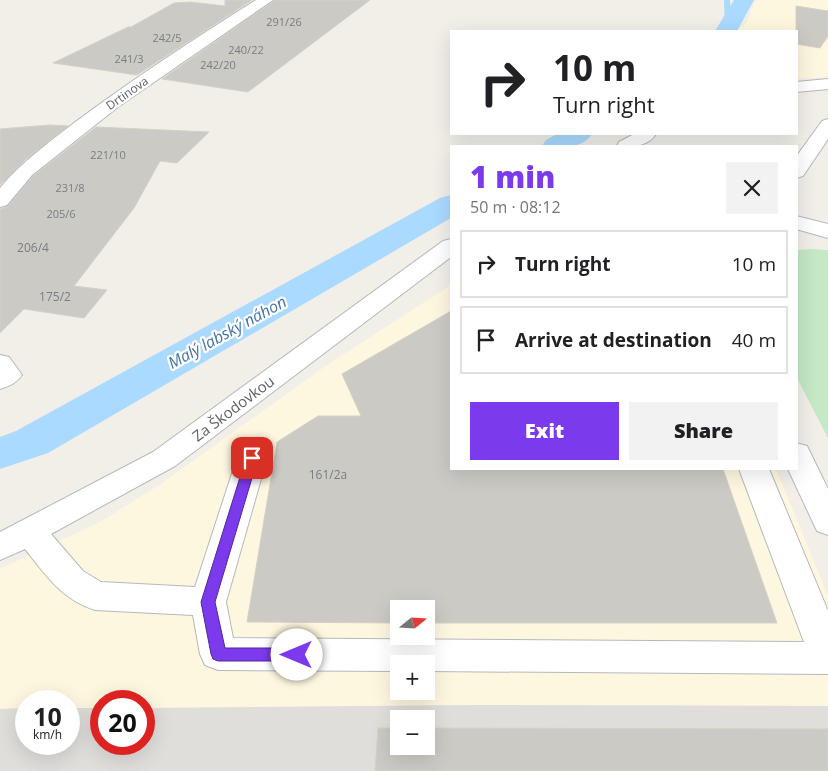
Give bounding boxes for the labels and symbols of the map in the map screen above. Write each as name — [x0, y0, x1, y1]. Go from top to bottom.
house number: 291/26 — [266, 14, 302, 29]
house number: 242/5 — [152, 30, 182, 45]
house number: 240/22 — [228, 42, 264, 57]
house number: 241/3 — [114, 51, 144, 66]
house number: 242/20 — [200, 57, 236, 72]
street label: Drtinova — [102, 72, 152, 114]
house number: 221/10 — [90, 147, 126, 162]
house number: 231/8 — [55, 180, 85, 195]
house number: 205/6 — [46, 206, 76, 221]
house number: 206/4 — [17, 239, 49, 256]
house number: 175/2 — [39, 288, 71, 305]
water label: Malý labský náhon — [164, 290, 290, 374]
street label: Za Škodovkou — [188, 371, 278, 445]
pin — [231, 437, 273, 479]
house number: 161/2a — [309, 466, 347, 483]
north arrow — [390, 600, 435, 645]
position arrow — [270, 628, 322, 680]
speed limit sign: 20 — [90, 690, 155, 755]

